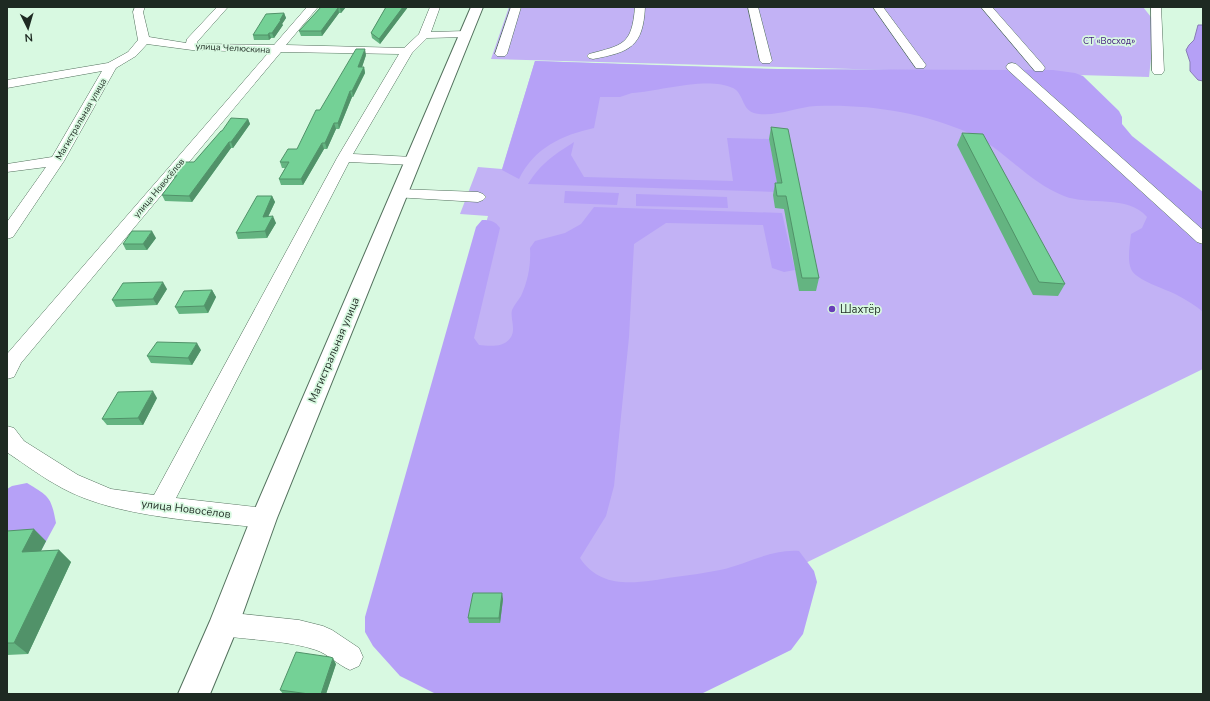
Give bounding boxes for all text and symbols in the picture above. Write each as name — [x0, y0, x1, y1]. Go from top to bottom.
north arrow — [8, 8, 48, 48]
text: N — [24, 30, 34, 45]
park label: СТ «Восход» — [1083, 35, 1135, 47]
street label: улица Челюскина — [195, 40, 271, 56]
street label: Магистральная улица — [53, 76, 109, 162]
street label: улица Новосёлов — [131, 156, 187, 220]
street label: Магистральная улица — [305, 295, 363, 405]
place label: Шахтёр — [840, 302, 881, 317]
marker: Шахтёр — [827, 304, 837, 314]
street label: улица Новосёлов — [140, 496, 232, 522]

